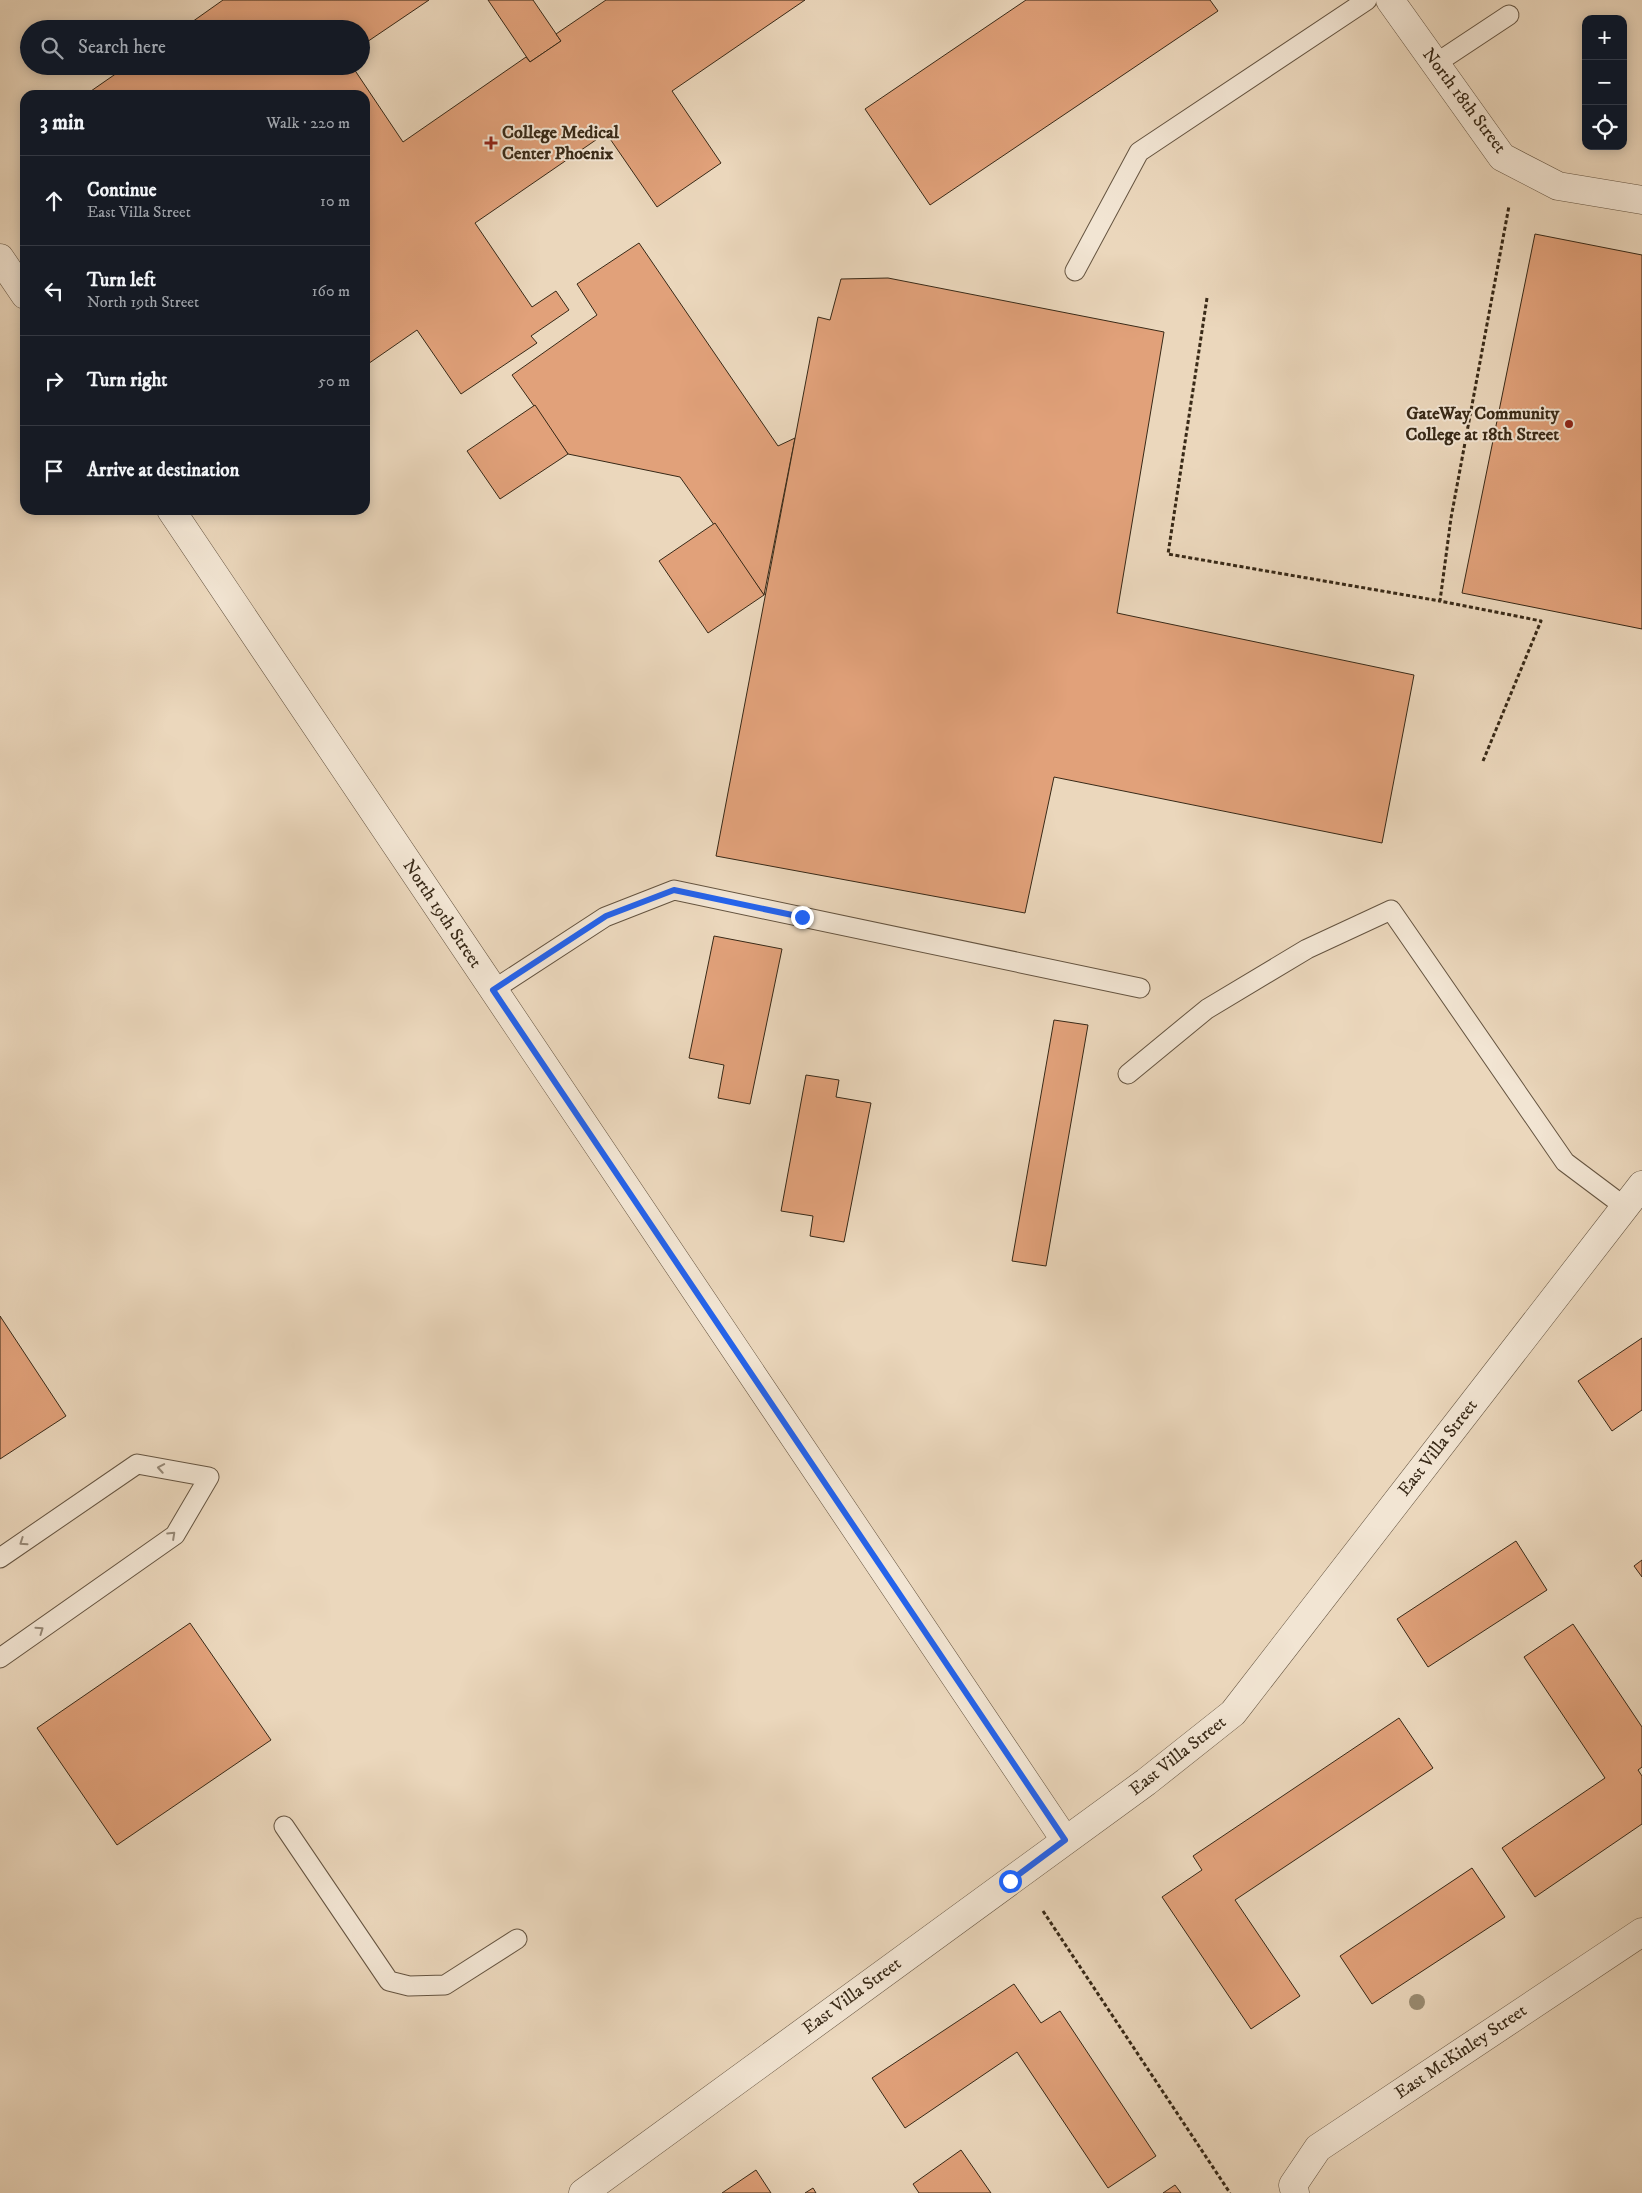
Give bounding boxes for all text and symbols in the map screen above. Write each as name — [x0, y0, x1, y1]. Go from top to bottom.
map controls — [1582, 15, 1627, 150]
button: + — [1582, 15, 1627, 60]
search box — [20, 20, 370, 75]
icon: search — [38, 34, 66, 62]
text: Search here — [78, 36, 166, 59]
street label: North 18th Street — [1417, 44, 1511, 158]
button: − — [1582, 60, 1627, 105]
button: locate — [1582, 105, 1627, 150]
text: 3 min — [40, 110, 85, 136]
text: Walk · 220 m — [266, 113, 350, 133]
place label: College Medical Center Phoenix — [502, 122, 620, 165]
marker: College Medical Center Phoenix — [484, 136, 498, 150]
text: Continue — [87, 179, 157, 202]
icon: ahead — [40, 187, 68, 215]
text: 10 m — [320, 191, 350, 211]
text: East Villa Street — [87, 202, 191, 222]
text: Turn left — [87, 269, 156, 292]
icon: left — [40, 277, 68, 305]
text: 160 m — [312, 281, 350, 301]
text: North 19th Street — [87, 292, 199, 312]
icon: right — [40, 367, 68, 395]
text: Turn right — [87, 369, 167, 392]
text: 50 m — [318, 371, 350, 391]
place label: GateWay Community College at 18th Street — [1406, 403, 1559, 446]
marker: GateWay Community College at 18th Street — [1563, 418, 1575, 430]
icon: arrive — [40, 457, 68, 485]
text: Arrive at destination — [87, 459, 239, 482]
street label: North 19th Street — [398, 856, 486, 973]
route end — [791, 906, 814, 929]
street label: East Villa Street — [1393, 1395, 1483, 1501]
one-way arrow — [156, 1463, 165, 1473]
one-way arrow — [166, 1532, 175, 1541]
one-way arrow — [19, 1536, 29, 1545]
one-way arrow — [34, 1627, 44, 1636]
street label: East Villa Street — [1125, 1711, 1231, 1801]
route start — [999, 1870, 1022, 1893]
street label: East Villa Street — [798, 1953, 906, 2039]
street label: East McKinley Street — [1391, 2000, 1531, 2104]

